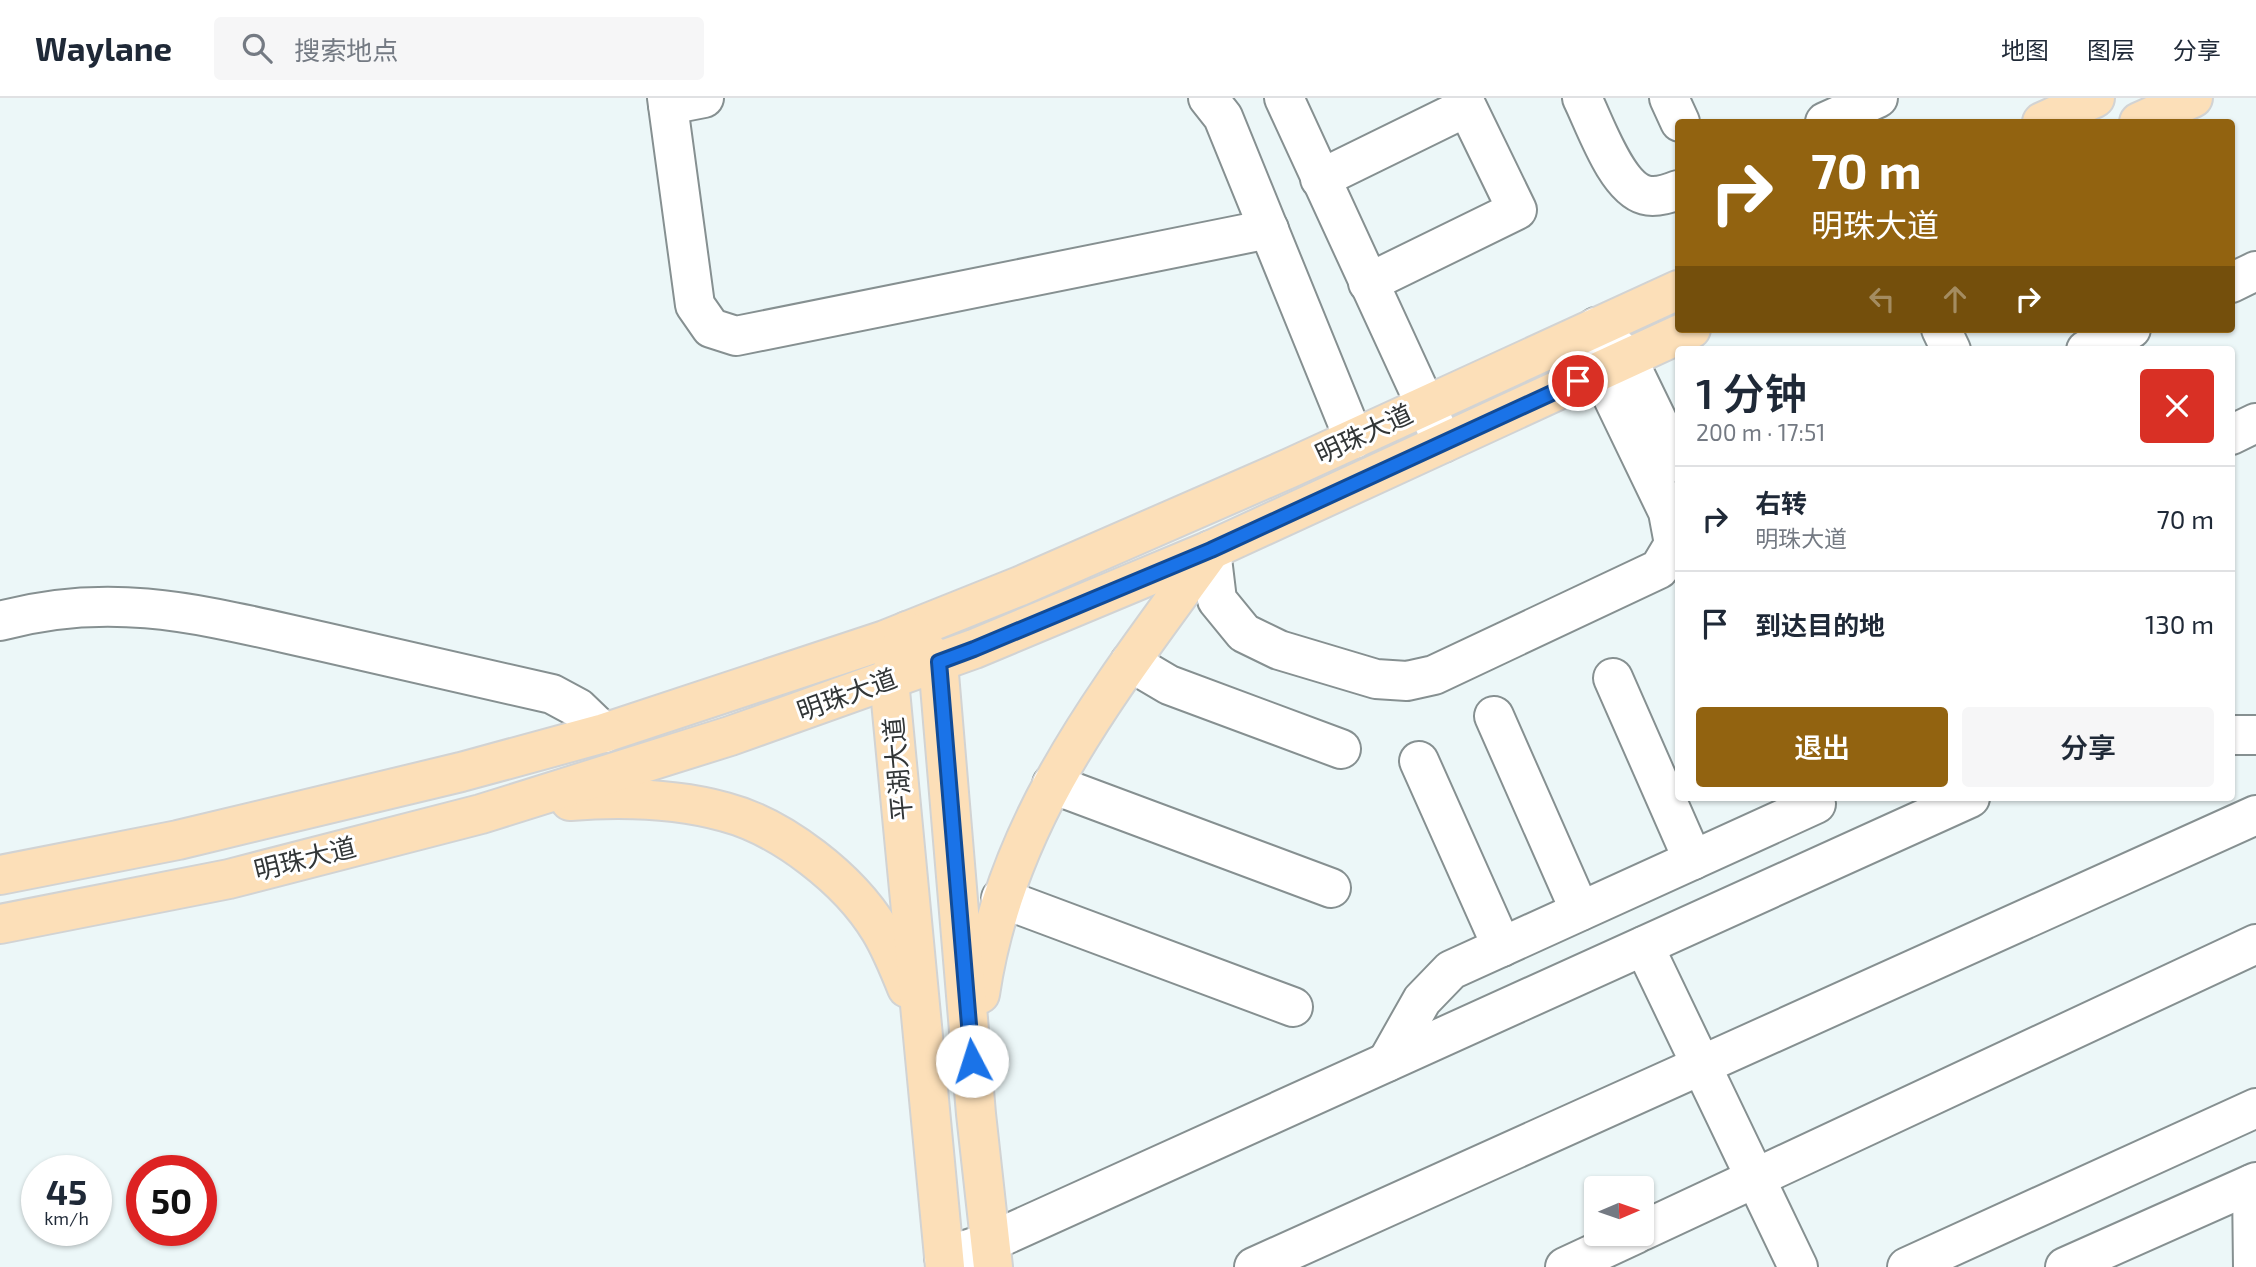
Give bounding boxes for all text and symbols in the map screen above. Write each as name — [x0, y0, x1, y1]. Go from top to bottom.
search box — [214, 17, 704, 80]
text: Waylane — [35, 28, 172, 68]
icon: search — [238, 29, 276, 67]
text: 搜索地点 — [294, 34, 398, 65]
text: 地图 — [2001, 35, 2049, 64]
text: 图层 — [2087, 35, 2135, 64]
text: 分享 — [2173, 35, 2221, 64]
text: 70 m — [1811, 140, 1922, 199]
icon: right — [1696, 147, 1787, 238]
text: 明珠大道 — [1811, 205, 1939, 243]
icon: left — [1863, 280, 1901, 318]
icon: ahead — [1936, 280, 1974, 318]
icon: right — [2009, 280, 2047, 318]
pin — [1548, 351, 1608, 411]
icon: arrive — [1559, 362, 1597, 400]
text: 1 分钟 — [1696, 367, 1807, 417]
button: close — [2140, 369, 2214, 443]
street label: 明珠大道 — [1310, 397, 1417, 469]
text: 200 m · 17:51 — [1696, 418, 1825, 446]
text: 右转 — [1755, 487, 1807, 518]
icon: right — [1696, 500, 1734, 538]
text: 70 m — [2156, 503, 2214, 534]
text: 明珠大道 — [1755, 524, 1847, 552]
icon: arrive — [1696, 605, 1734, 643]
text: 130 m — [2145, 608, 2214, 639]
text: 到达目的地 — [1755, 609, 1885, 640]
street label: 明珠大道 — [792, 661, 901, 726]
button: 退出 — [1696, 707, 1948, 787]
button: 分享 — [1962, 707, 2214, 787]
street label: 平湖大道 — [877, 716, 916, 822]
street label: 明珠大道 — [250, 830, 359, 885]
position arrow — [935, 1024, 1009, 1098]
speed limit sign: 50 — [126, 1155, 217, 1246]
text: 45 — [46, 1170, 87, 1212]
north arrow — [1584, 1176, 1654, 1246]
map controls — [1584, 1176, 1654, 1246]
text: km/h — [44, 1207, 89, 1229]

